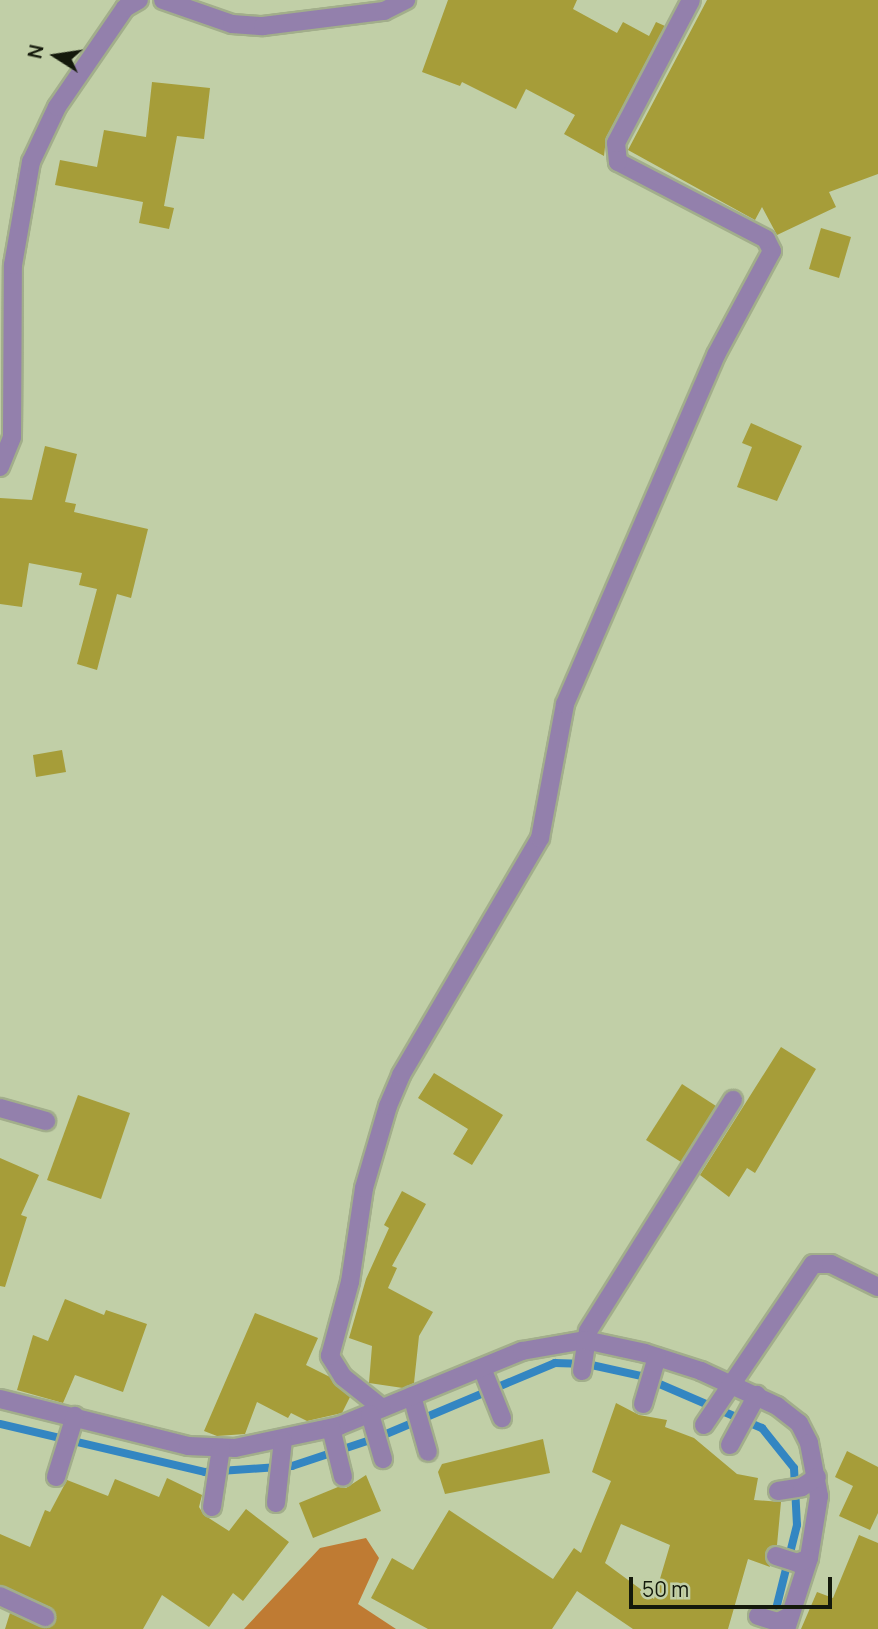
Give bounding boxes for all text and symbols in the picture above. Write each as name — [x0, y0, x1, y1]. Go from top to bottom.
north arrow — [21, 21, 91, 91]
text: N — [21, 42, 50, 61]
scale bar — [633, 1562, 836, 1606]
text: 50 m — [642, 1575, 689, 1603]

